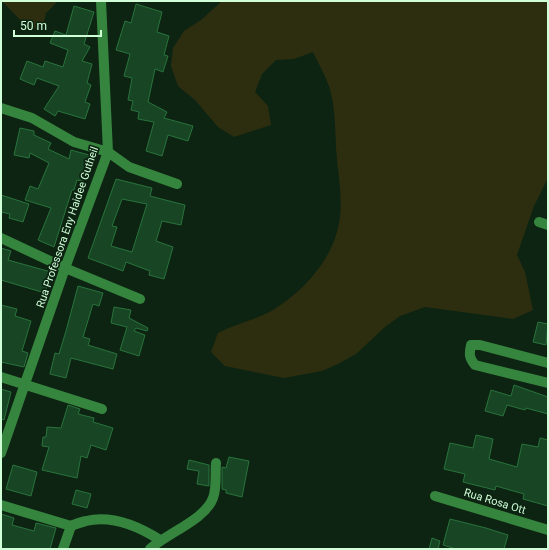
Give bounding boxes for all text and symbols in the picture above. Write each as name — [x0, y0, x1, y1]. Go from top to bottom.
scale bar — [14, 12, 101, 38]
text: 50 m — [20, 19, 47, 33]
street label: Rua Professora Eny Haidee Gutheil — [34, 145, 101, 309]
street label: Rua Rosa Ott — [462, 486, 528, 517]

